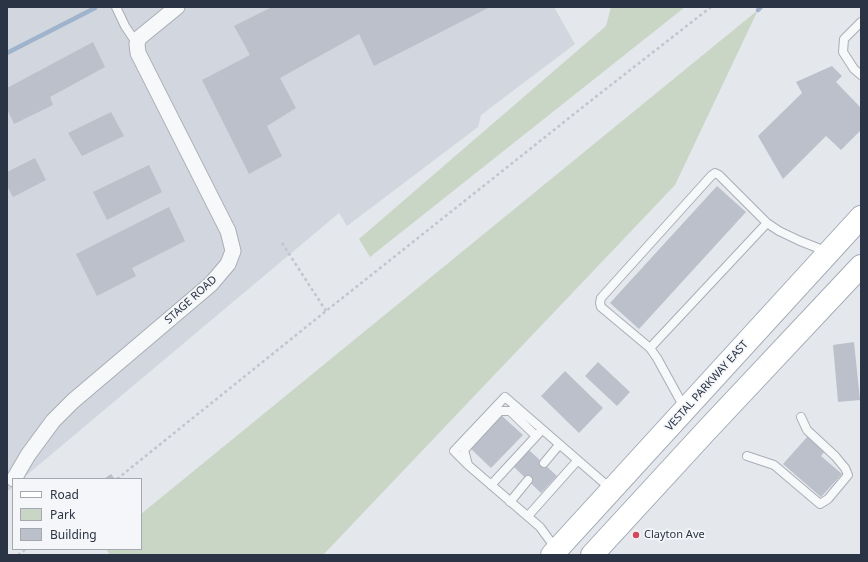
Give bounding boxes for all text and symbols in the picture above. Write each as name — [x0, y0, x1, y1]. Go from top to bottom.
street label: STAGE ROAD — [162, 273, 220, 327]
street label: VESTAL PARKWAY EAST — [663, 338, 751, 434]
legend — [12, 478, 142, 550]
text: Road — [50, 486, 79, 503]
text: Park — [50, 506, 75, 523]
text: Building — [50, 526, 97, 543]
place label: Clayton Ave — [644, 528, 705, 542]
marker: Clayton Ave — [631, 530, 641, 540]

